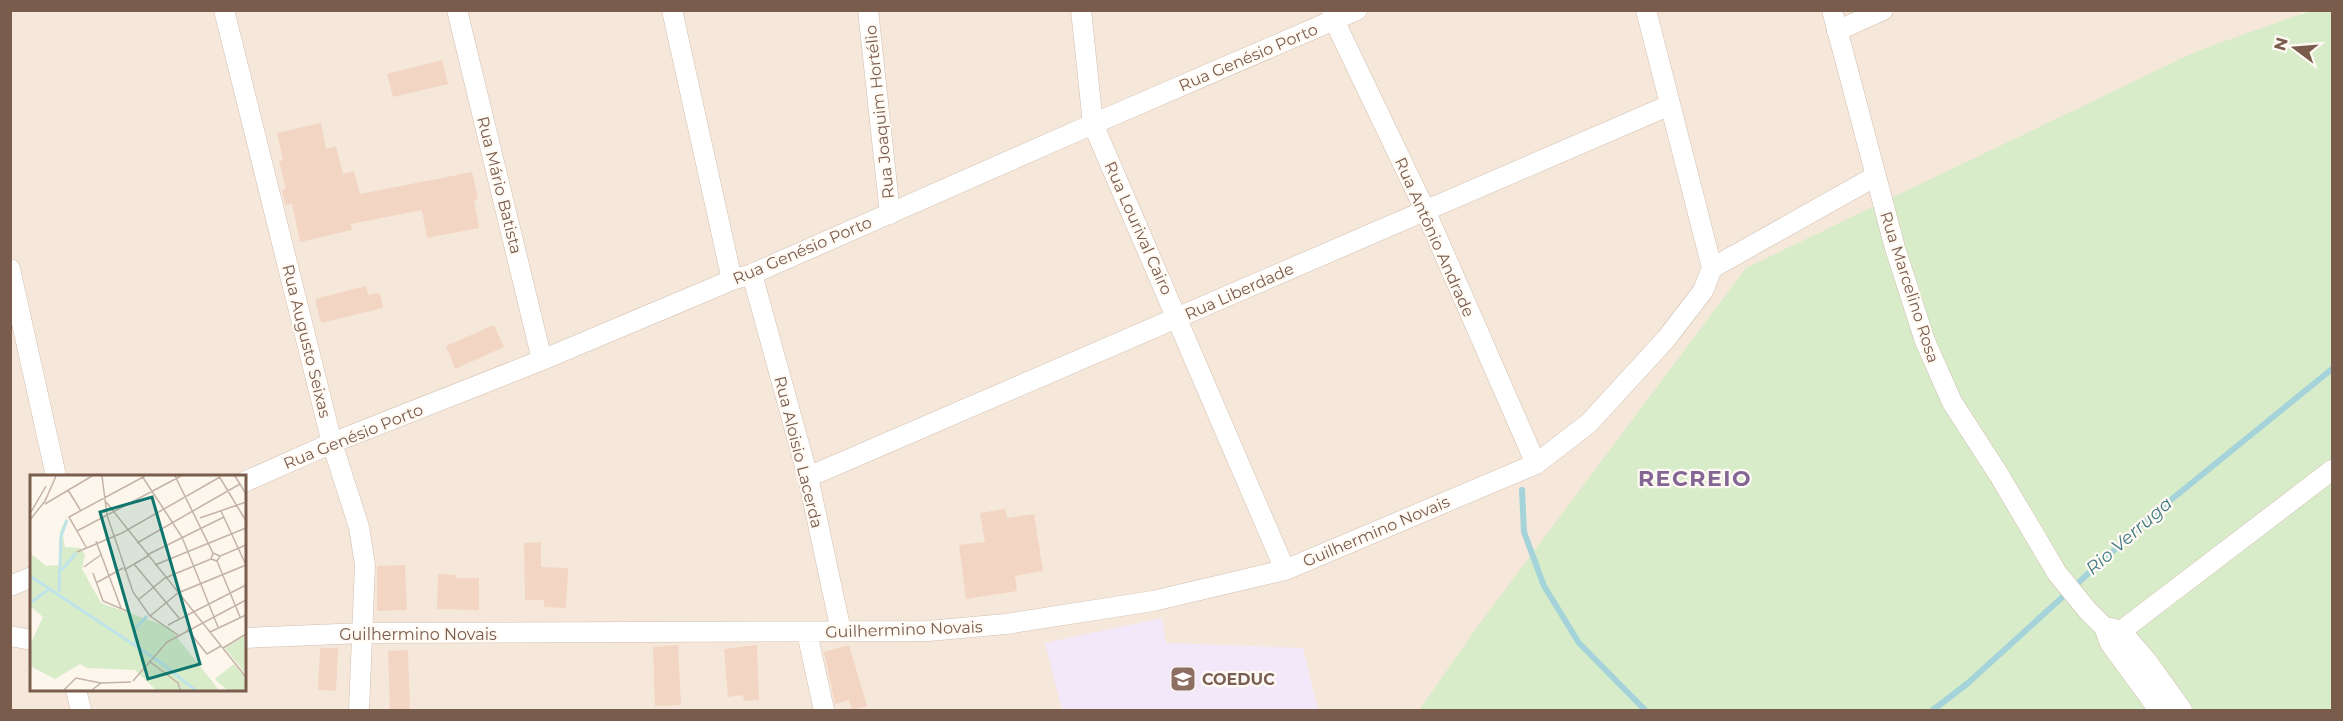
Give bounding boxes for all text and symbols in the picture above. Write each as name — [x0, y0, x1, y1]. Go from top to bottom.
north arrow — [2265, 18, 2325, 78]
street label: Rua Genésio Porto — [1176, 20, 1320, 95]
street label: Rua Joaquim Hortélio — [861, 24, 898, 200]
text: N — [2270, 35, 2292, 53]
street label: Rua Mário Batista — [473, 114, 526, 256]
street label: Rua Antônio Andrade — [1391, 154, 1478, 320]
street label: Rua Lourival Cairo — [1101, 158, 1177, 298]
street label: Rua Marcelino Rosa — [1876, 209, 1943, 365]
street label: Rua Genésio Porto — [730, 213, 874, 288]
street label: Rua Liberdade — [1182, 259, 1297, 324]
street label: Rua Augusto Seixas — [278, 262, 335, 420]
street label: Rua Aloisio Lacerda — [770, 374, 827, 530]
street label: Rua Genésio Porto — [281, 400, 426, 473]
district label: RECREIO — [1638, 465, 1752, 492]
inset map — [30, 475, 246, 691]
street label: Guilhermino Novais — [1300, 492, 1453, 571]
water label: Rio Verruga — [2081, 493, 2177, 579]
street label: Guilhermino Novais — [825, 617, 983, 642]
street label: Guilhermino Novais — [339, 625, 497, 644]
school or university icon: COEDUC — [1168, 664, 1198, 694]
place label: COEDUC — [1202, 670, 1275, 689]

